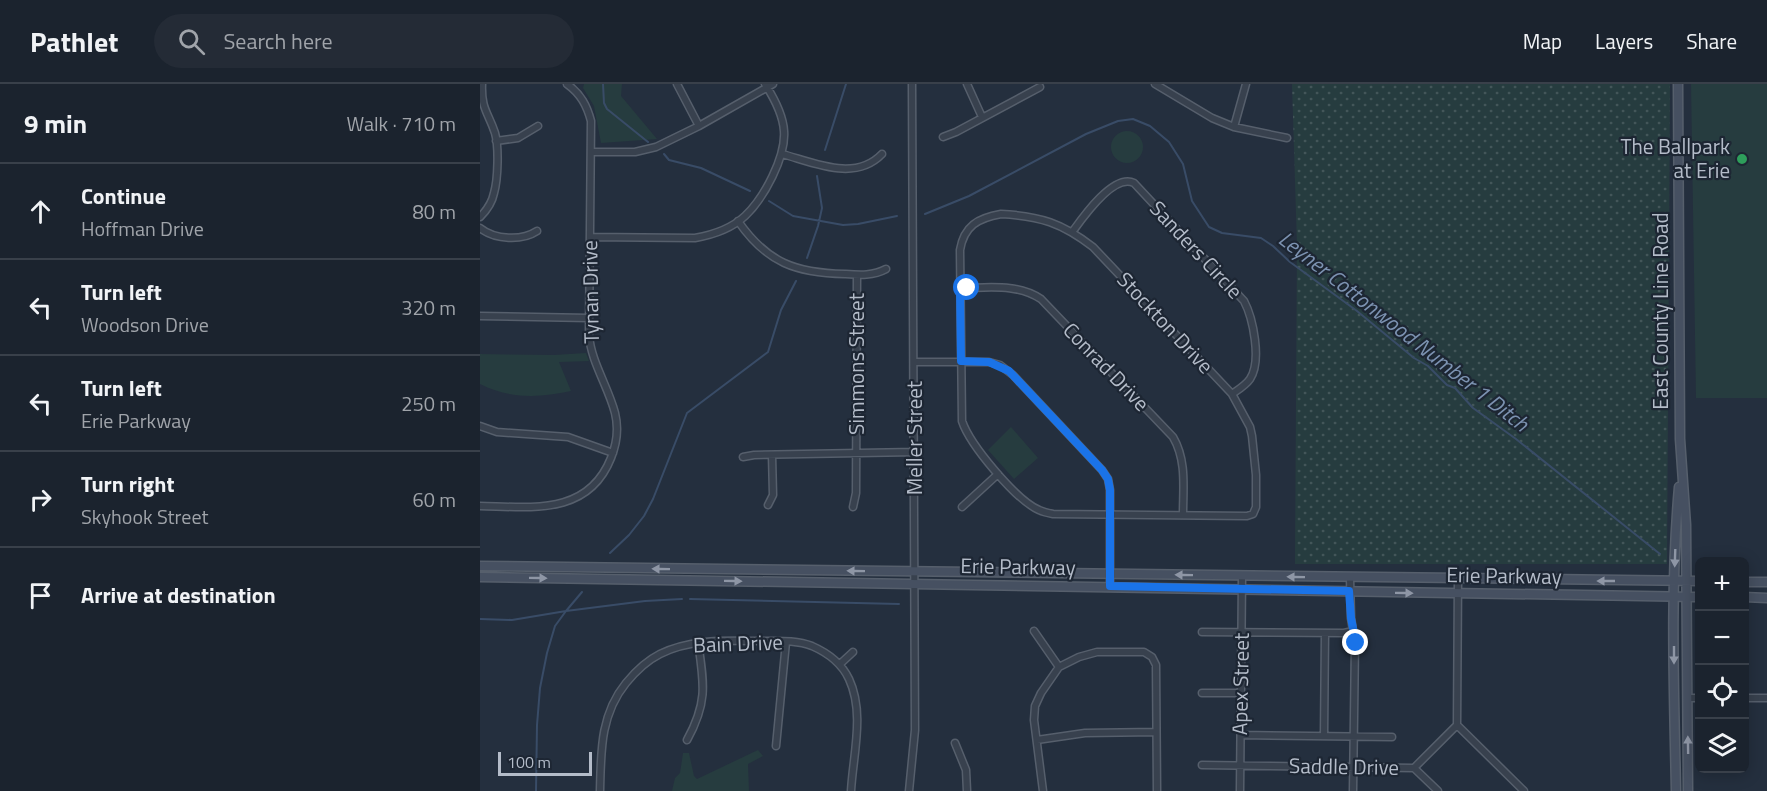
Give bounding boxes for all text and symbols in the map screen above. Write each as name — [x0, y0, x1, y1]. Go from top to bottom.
search box — [154, 14, 574, 68]
text: Pathlet — [30, 20, 118, 63]
text: Search here — [223, 24, 333, 58]
icon: search — [175, 25, 208, 58]
text: Map — [1523, 25, 1562, 57]
text: Layers — [1595, 25, 1653, 57]
text: Share — [1686, 25, 1737, 57]
text: 9 min — [24, 104, 87, 143]
text: Walk · 710 m — [347, 108, 456, 139]
place label: The Ballpark at Erie — [1620, 130, 1730, 186]
marker: The Ballpark at Erie — [1735, 152, 1749, 166]
text: Continue — [81, 179, 166, 213]
street label: Sanders Circle — [1143, 193, 1251, 306]
icon: ahead — [24, 195, 57, 228]
text: 80 m — [412, 196, 456, 227]
street label: East County Line Road — [1644, 212, 1676, 410]
text: Hoffman Drive — [81, 213, 204, 244]
water label: Leyner Cottonwood Number 1 Ditch — [1272, 222, 1537, 440]
street label: Tynan Drive — [573, 240, 607, 344]
street label: Stockton Drive — [1110, 264, 1221, 380]
route start — [953, 274, 979, 300]
text: Turn left — [81, 275, 162, 309]
icon: left — [24, 291, 57, 324]
text: 320 m — [401, 292, 456, 323]
street label: Simmons Street — [840, 292, 872, 435]
text: Woodson Drive — [81, 309, 209, 340]
street label: Conrad Drive — [1056, 315, 1157, 418]
text: Turn left — [81, 371, 162, 405]
street label: Meller Street — [898, 380, 930, 495]
icon: left — [24, 387, 57, 420]
text: 250 m — [401, 388, 456, 419]
text: Erie Parkway — [81, 405, 191, 436]
text: Turn right — [81, 467, 175, 501]
icon: right — [24, 483, 57, 516]
text: 60 m — [412, 484, 456, 515]
text: Skyhook Street — [81, 501, 208, 532]
one-way arrow — [1670, 548, 1679, 567]
street label: Erie Parkway — [960, 549, 1076, 583]
map controls — [1695, 557, 1749, 773]
button: + — [1695, 557, 1749, 611]
street label: Erie Parkway — [1446, 558, 1562, 592]
one-way arrow — [651, 564, 670, 574]
one-way arrow — [846, 566, 865, 576]
one-way arrow — [1174, 571, 1193, 580]
one-way arrow — [1286, 572, 1305, 582]
one-way arrow — [529, 573, 548, 583]
one-way arrow — [724, 576, 743, 585]
one-way arrow — [1596, 576, 1615, 586]
text: Arrive at destination — [81, 578, 276, 612]
icon: arrive — [24, 579, 57, 612]
one-way arrow — [1394, 588, 1413, 598]
button: − — [1695, 611, 1749, 665]
street label: Bain Drive — [692, 625, 783, 661]
route end — [1342, 629, 1368, 655]
street label: Apex Street — [1223, 632, 1257, 735]
one-way arrow — [1669, 645, 1679, 664]
button: locate — [1695, 665, 1749, 719]
button: layers — [1695, 719, 1749, 773]
one-way arrow — [1683, 735, 1693, 754]
scale bar — [498, 749, 592, 776]
street label: Saddle Drive — [1289, 749, 1399, 783]
text: 100 m — [507, 750, 551, 774]

